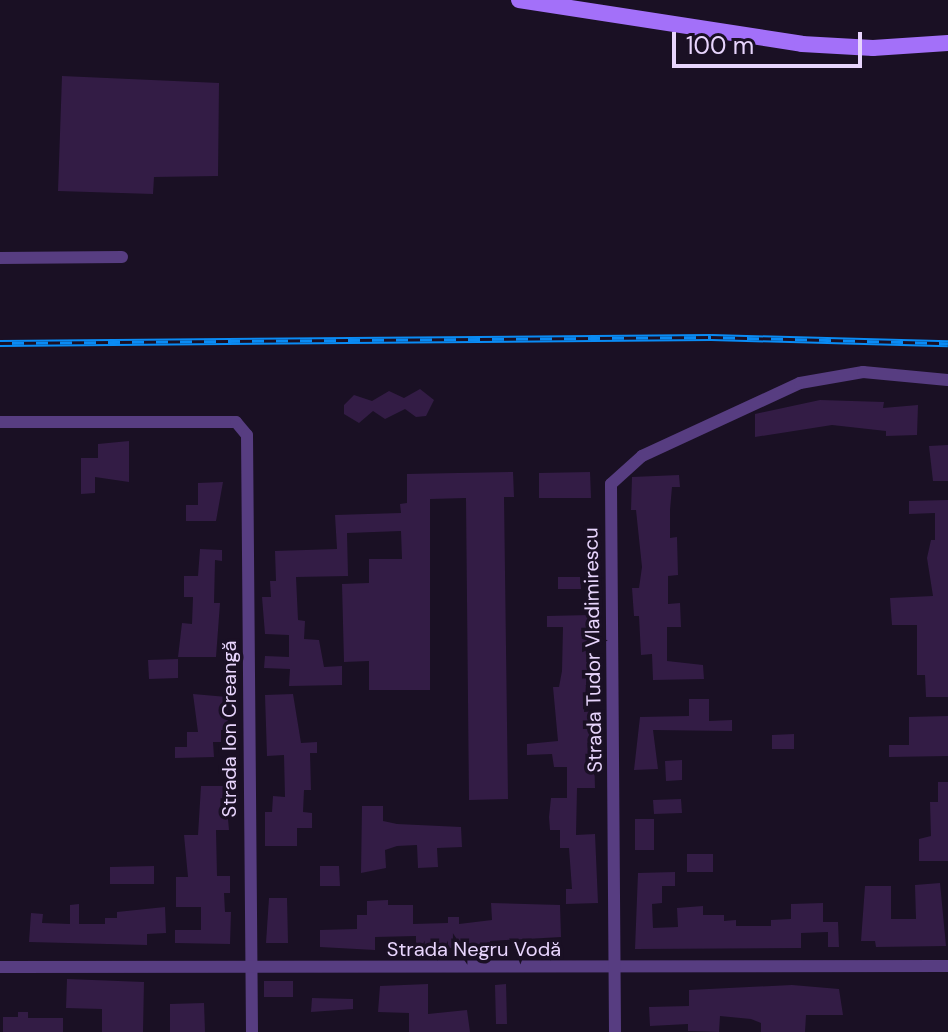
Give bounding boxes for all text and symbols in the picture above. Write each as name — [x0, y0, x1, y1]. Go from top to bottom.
scale bar — [676, 16, 866, 66]
text: 100 m — [686, 30, 754, 61]
street label: Strada Tudor Vladimirescu — [579, 527, 607, 773]
street label: Strada Ion Creangă — [217, 641, 241, 817]
street label: Strada Negru Vodă — [387, 937, 561, 961]

